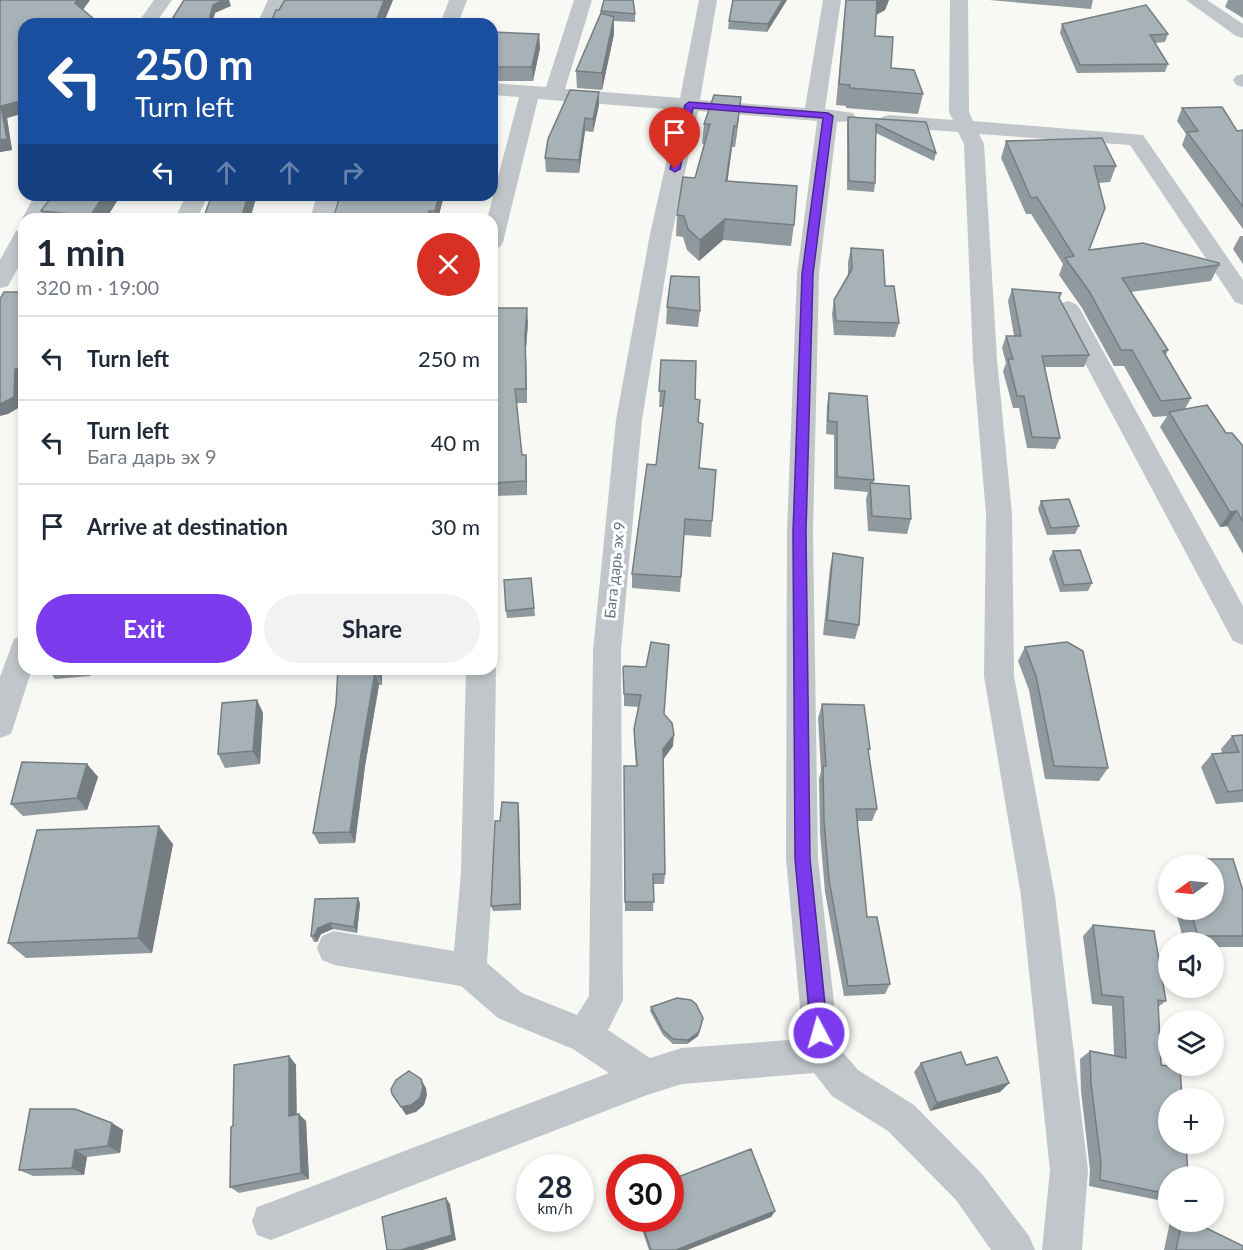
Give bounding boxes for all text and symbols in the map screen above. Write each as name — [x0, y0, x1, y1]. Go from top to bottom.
text: 250 m — [135, 39, 253, 89]
icon: left — [36, 42, 114, 120]
text: Turn left — [135, 90, 234, 123]
pin — [649, 107, 700, 169]
icon: arrive — [658, 116, 691, 149]
icon: left — [147, 156, 180, 189]
icon: ahead — [210, 156, 243, 189]
icon: ahead — [273, 156, 306, 189]
icon: right — [336, 156, 369, 189]
text: 1 min — [36, 230, 125, 274]
button: close — [417, 233, 480, 296]
text: 320 m · 19:00 — [36, 275, 159, 299]
icon: left — [36, 342, 69, 375]
text: Turn left — [87, 345, 169, 372]
text: 250 m — [418, 345, 480, 372]
text: Turn left — [87, 417, 169, 444]
icon: left — [36, 426, 69, 459]
text: 40 m — [431, 429, 480, 456]
text: Бага дарь эх 9 — [87, 444, 217, 468]
icon: arrive — [36, 510, 69, 543]
text: Arrive at destination — [87, 513, 288, 540]
text: 30 m — [431, 513, 480, 540]
street label: Бага дарь эх 9 — [600, 521, 628, 619]
button: Exit — [36, 594, 252, 663]
button: Share — [264, 594, 480, 663]
north arrow — [1158, 854, 1224, 920]
map controls — [1158, 854, 1224, 1232]
button: sound — [1158, 932, 1224, 998]
position arrow — [787, 1001, 851, 1065]
button: layers — [1158, 1010, 1224, 1076]
button: + — [1158, 1088, 1224, 1154]
speed limit sign: 30 — [606, 1154, 684, 1232]
button: − — [1158, 1166, 1224, 1232]
text: 28 — [538, 1168, 572, 1204]
text: km/h — [537, 1199, 573, 1217]

